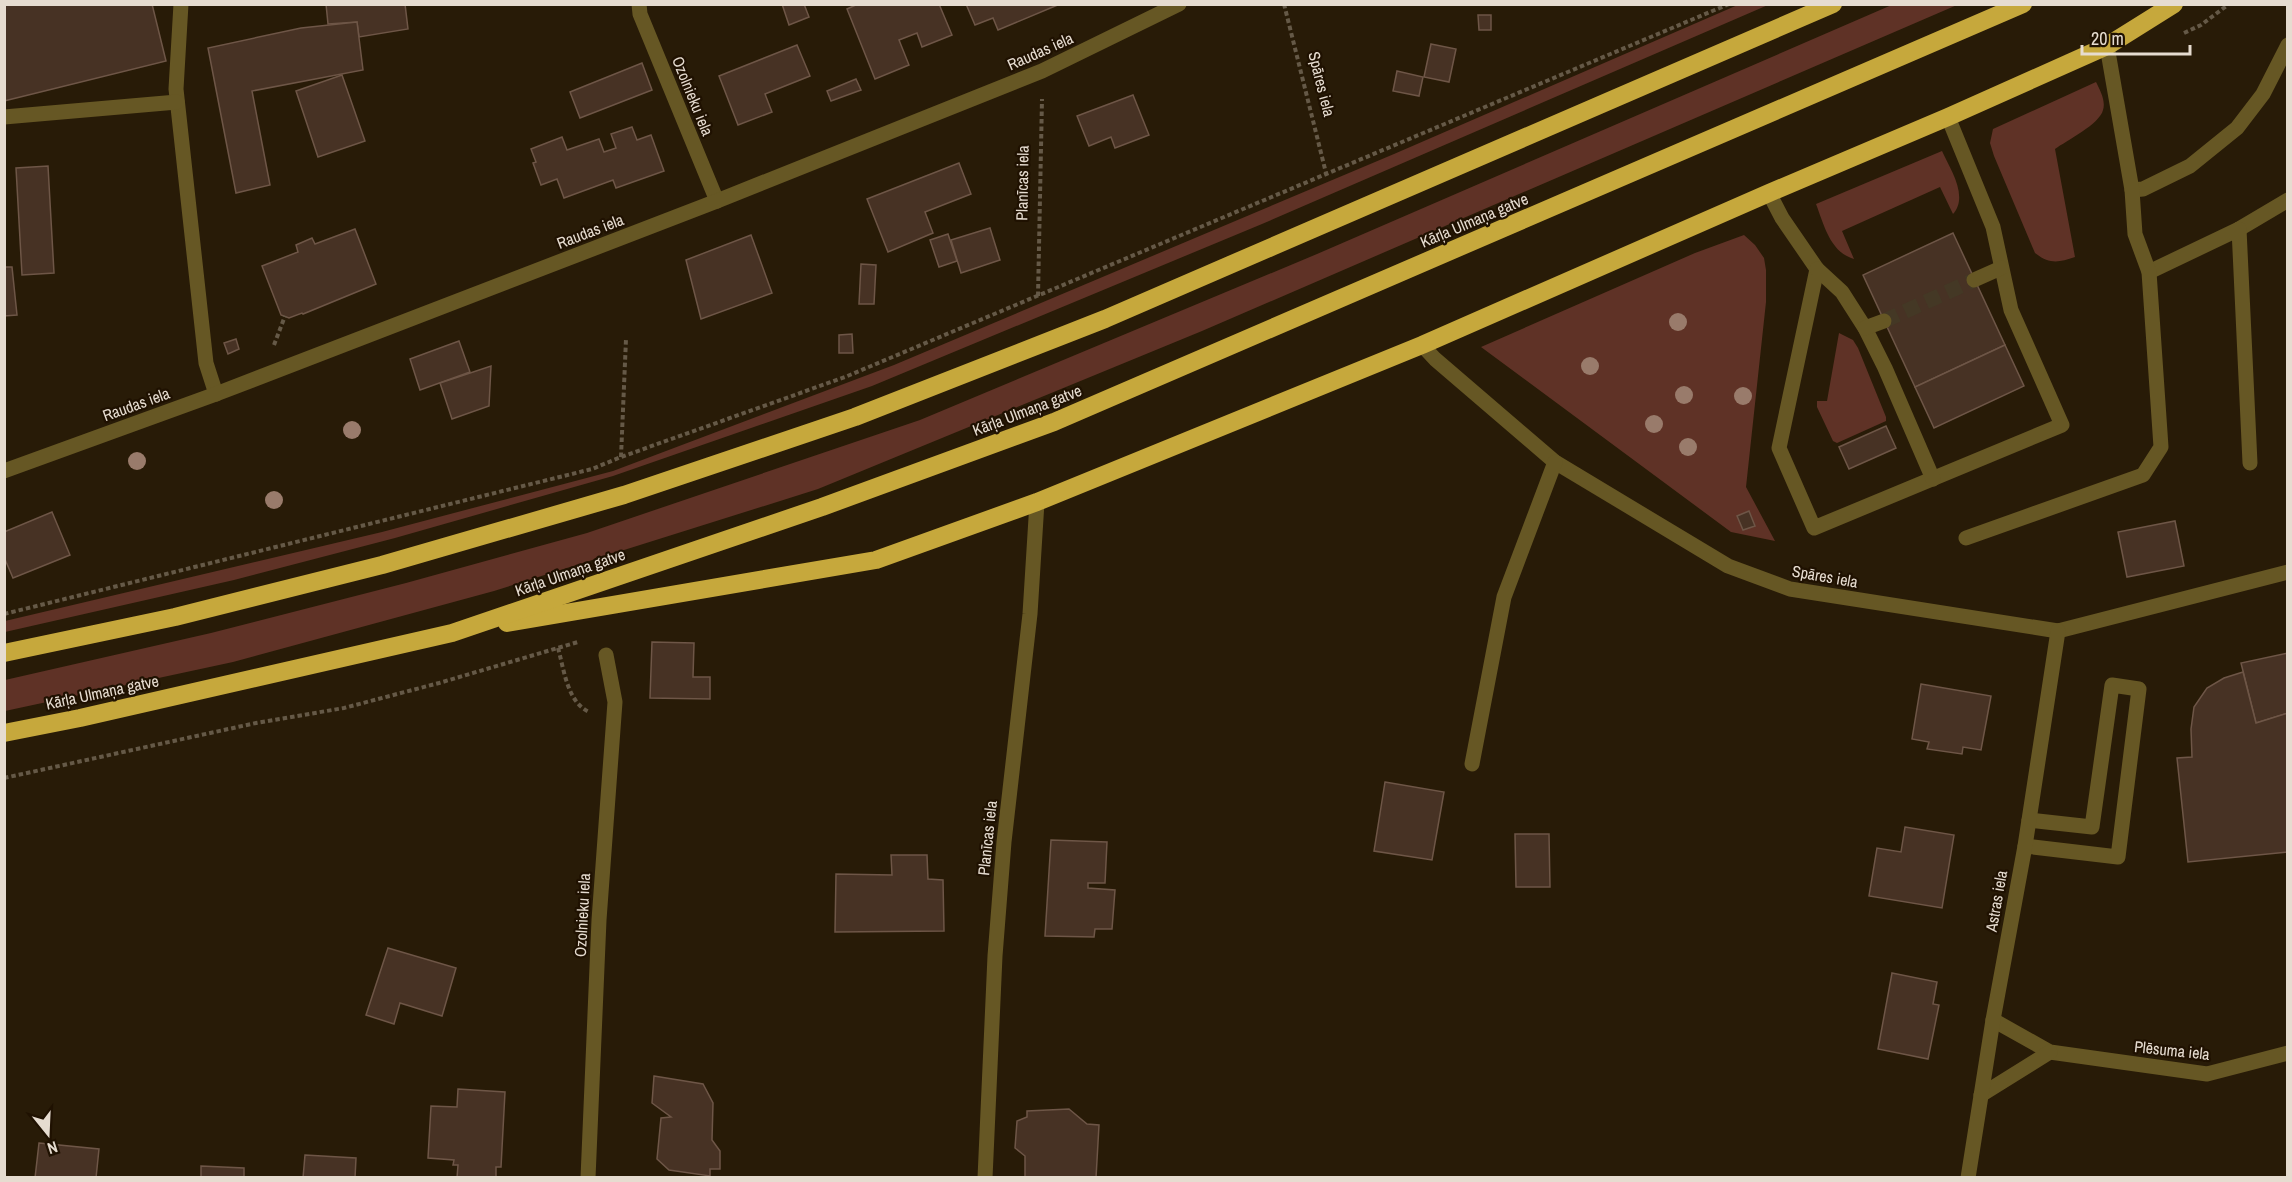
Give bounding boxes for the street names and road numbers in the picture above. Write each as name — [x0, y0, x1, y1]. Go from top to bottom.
street label: Raudas iela — [1004, 26, 1077, 75]
street label: Spāres iela — [1303, 49, 1341, 120]
street label: Ozolnieku iela — [667, 53, 719, 140]
street label: Planīcas iela — [1010, 145, 1034, 221]
street label: Kārļa Ulmaņa gatve — [1417, 187, 1531, 253]
street label: Raudas iela — [553, 208, 627, 254]
street label: Kārļa Ulmaņa gatve — [969, 379, 1085, 441]
street label: Raudas iela — [99, 381, 173, 426]
street label: Kārļa Ulmaņa gatve — [512, 543, 628, 601]
street label: Spāres iela — [1790, 559, 1860, 593]
street label: Kārļa Ulmaņa gatve — [43, 669, 161, 715]
street label: Planīcas iela — [972, 799, 1002, 877]
street label: Astras iela — [1980, 868, 2012, 934]
street label: Ozolnieku iela — [569, 872, 595, 957]
street label: Plēsuma iela — [2133, 1035, 2212, 1065]

